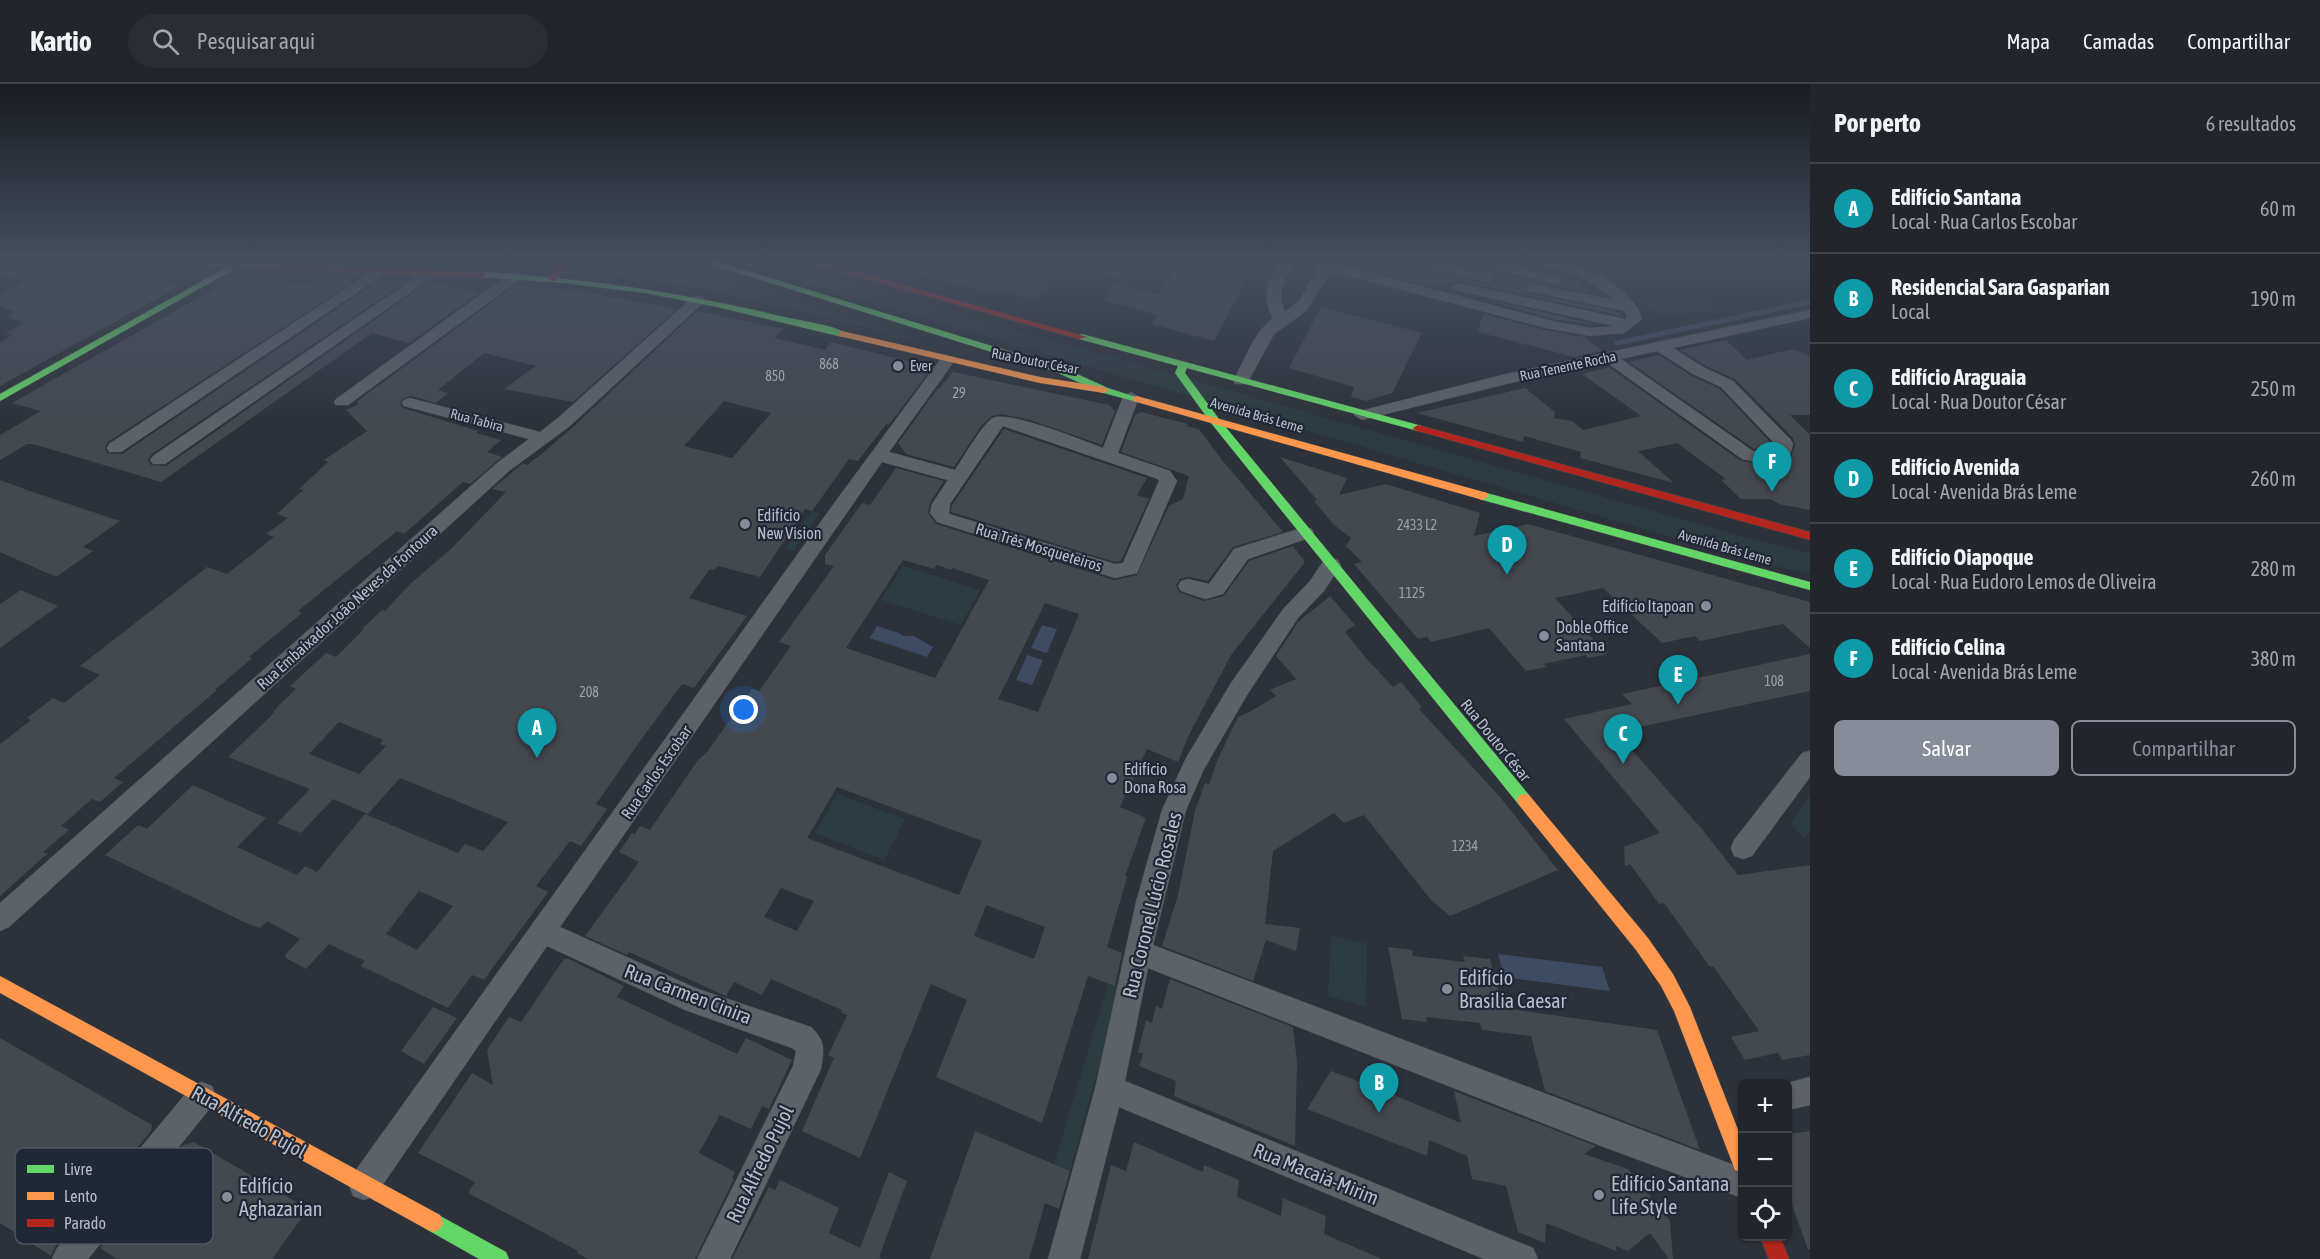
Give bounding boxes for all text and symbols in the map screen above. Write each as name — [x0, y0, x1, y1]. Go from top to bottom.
search box — [128, 14, 548, 68]
text: Kartio — [30, 25, 92, 57]
icon: search — [149, 25, 182, 58]
text: Pesquisar aqui — [197, 28, 315, 54]
text: Mapa — [2006, 29, 2050, 53]
text: Camadas — [2083, 29, 2154, 53]
text: Compartilhar — [2187, 29, 2290, 53]
text: Por perto — [1834, 108, 1921, 138]
text: 6 resultados — [2206, 112, 2296, 135]
text: Edifício Santana — [1891, 184, 2021, 210]
text: A — [1849, 197, 1858, 220]
text: 60 m — [2260, 197, 2296, 220]
text: Local · Rua Carlos Escobar — [1891, 210, 2077, 233]
text: Residencial Sara Gasparian — [1891, 274, 2110, 300]
text: B — [1849, 287, 1858, 310]
text: 190 m — [2251, 287, 2296, 310]
text: Local — [1891, 300, 1930, 323]
street label: Rua Doutor César — [990, 345, 1081, 377]
street label: Rua Tenente Rocha — [1518, 348, 1618, 384]
house number: 868 — [819, 356, 839, 372]
place label: Ever — [910, 358, 933, 374]
marker: Ever — [891, 359, 905, 373]
text: Edifício Araguaia — [1891, 364, 2026, 390]
house number: 850 — [765, 368, 785, 384]
text: C — [1849, 377, 1858, 400]
text: 250 m — [2251, 377, 2296, 400]
house number: 29 — [952, 385, 966, 401]
text: Local · Rua Doutor César — [1891, 390, 2066, 413]
street label: Avenida Brás Leme — [1209, 394, 1305, 436]
street label: Rua Tabira — [449, 405, 505, 435]
pin: F — [1752, 442, 1792, 492]
text: Edifício Avenida — [1891, 454, 2020, 480]
text: D — [1848, 467, 1859, 490]
text: 260 m — [2251, 467, 2296, 490]
text: Local · Avenida Brás Leme — [1891, 480, 2077, 503]
place label: Edifício New Vision — [757, 506, 821, 542]
marker: Edifício New Vision — [738, 517, 752, 531]
house number: 2433 L2 — [1397, 517, 1437, 533]
street label: Rua Três Mosqueteiros — [973, 519, 1105, 576]
street label: Rua Embaixador João Neves da Fontoura — [253, 521, 441, 693]
pin: D — [1488, 526, 1526, 575]
street label: Avenida Brás Leme — [1677, 526, 1773, 568]
text: Edifício Oiapoque — [1891, 544, 2034, 570]
text: E — [1849, 557, 1858, 580]
text: 280 m — [2251, 557, 2296, 580]
text: Local · Rua Eudoro Lemos de Oliveira — [1891, 570, 2157, 593]
house number: 1125 — [1399, 585, 1425, 601]
place label: Edifício Itapoan — [1602, 597, 1694, 616]
marker: Edifício Itapoan — [1699, 599, 1713, 613]
place label: Doble Office Santana — [1556, 618, 1628, 654]
marker: Doble Office Santana — [1537, 629, 1551, 643]
text: Edifício Celina — [1891, 634, 2005, 660]
text: F — [1849, 647, 1858, 670]
text: 380 m — [2251, 647, 2296, 670]
pin: E — [1658, 656, 1698, 705]
text: Local · Avenida Brás Leme — [1891, 660, 2077, 683]
house number: 108 — [1764, 673, 1784, 689]
house number: 208 — [579, 684, 599, 700]
your location — [729, 695, 758, 724]
street label: Rua Doutor César — [1457, 695, 1535, 785]
pin: A — [518, 708, 556, 758]
pin: C — [1604, 714, 1642, 764]
button: Salvar — [1834, 720, 2059, 776]
button: Compartilhar — [2071, 720, 2296, 776]
street label: Rua Carlos Escobar — [617, 722, 695, 822]
place label: Edifício Dona Rosa — [1124, 760, 1186, 796]
marker: Edifício Dona Rosa — [1105, 771, 1119, 785]
street label: Rua Coronel Lúcio Rosales — [1117, 810, 1186, 1000]
house number: 1234 — [1452, 838, 1479, 854]
street label: Rua Carmen Cinira — [621, 959, 755, 1028]
place label: Edifício Brasilia Caesar — [1459, 966, 1568, 1012]
marker: Edifício Brasilia Caesar — [1440, 982, 1454, 996]
pin: B — [1360, 1064, 1398, 1113]
map controls — [1738, 1079, 1792, 1241]
button: + — [1738, 1079, 1792, 1133]
street label: Rua Alfredo Pujol — [188, 1081, 311, 1163]
street label: Rua Alfredo Pujol — [721, 1101, 798, 1226]
button: − — [1738, 1133, 1792, 1187]
street label: Rua Macaiá-Mirim — [1250, 1138, 1382, 1209]
legend — [15, 1148, 213, 1244]
text: Livre — [64, 1160, 92, 1178]
place label: Edifício Santana Life Style — [1611, 1172, 1729, 1218]
place label: Edifício Aghazarian — [239, 1174, 322, 1220]
text: Lento — [64, 1187, 97, 1205]
button: locate — [1738, 1187, 1792, 1241]
marker: Edifício Santana Life Style — [1592, 1188, 1606, 1202]
marker: Edifício Aghazarian — [220, 1190, 234, 1204]
text: Parado — [64, 1214, 106, 1232]

